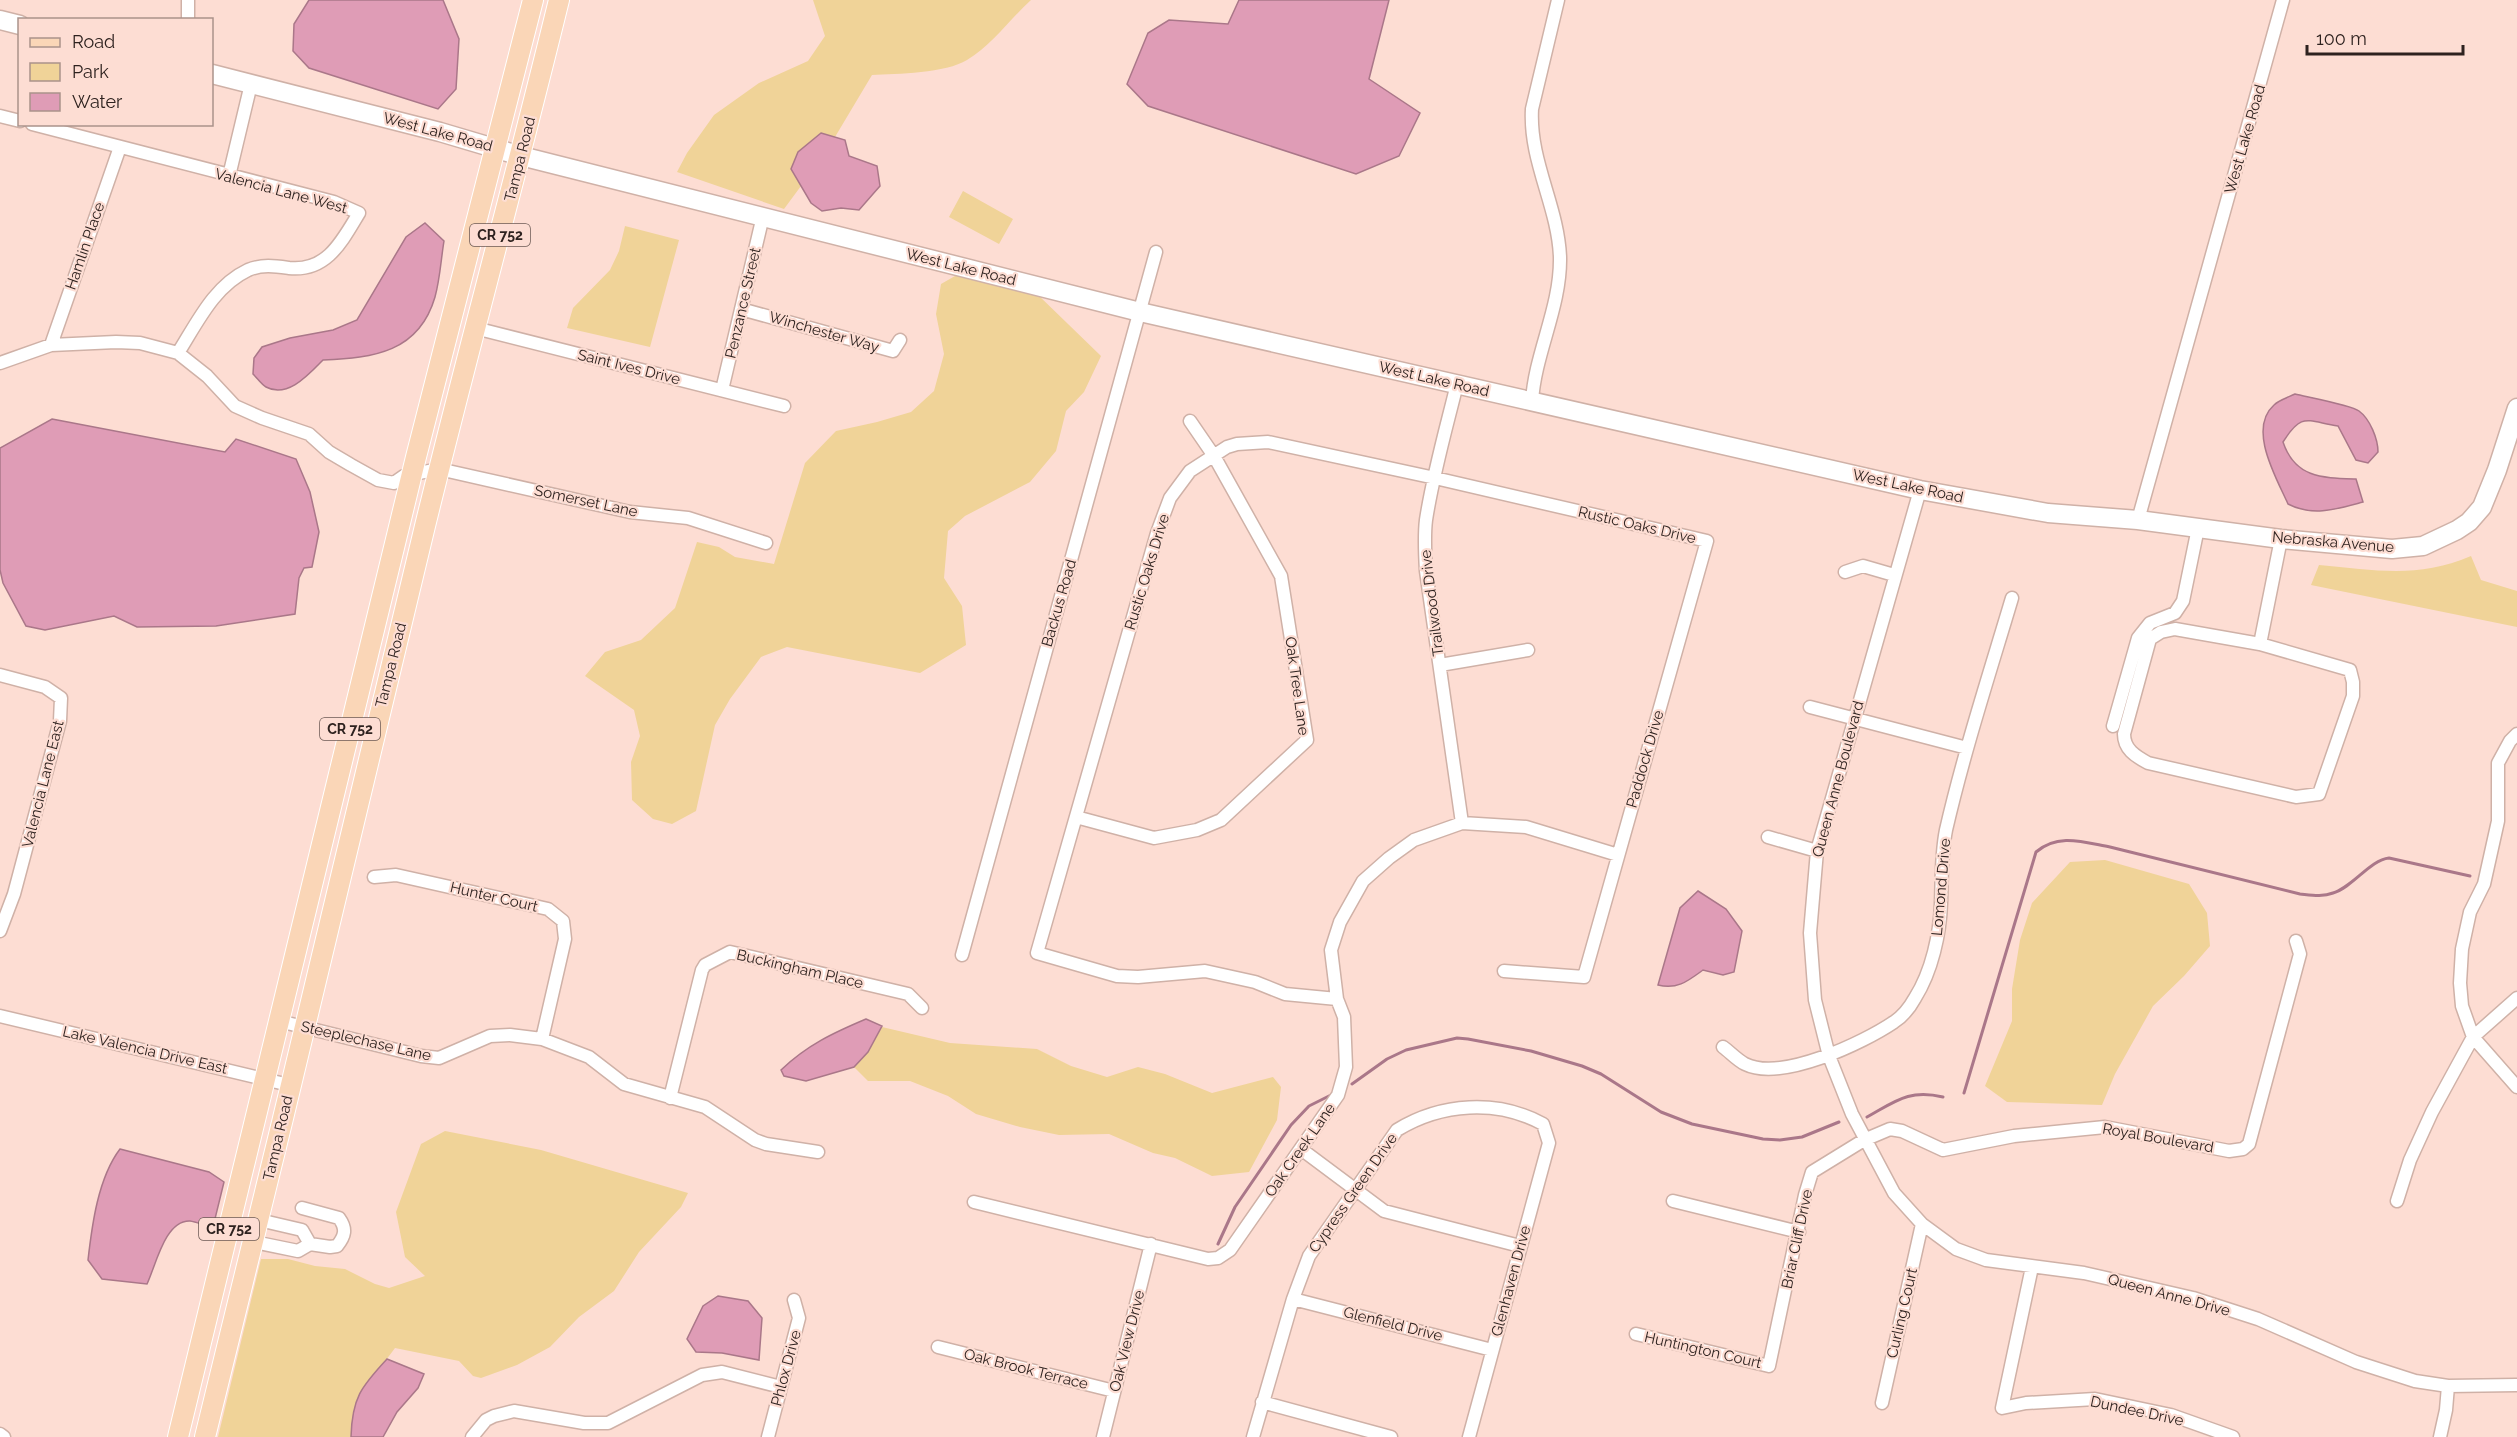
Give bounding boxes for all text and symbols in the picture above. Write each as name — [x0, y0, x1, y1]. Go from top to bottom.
legend — [18, 18, 213, 126]
scale bar — [2307, 18, 2463, 56]
text: 100 m — [2316, 28, 2367, 49]
text: Road — [72, 31, 115, 52]
text: Park — [72, 61, 109, 82]
street label: West Lake Road — [2221, 82, 2269, 196]
text: Water — [72, 91, 123, 112]
street label: West Lake Road — [381, 109, 495, 155]
street label: Tampa Road — [501, 115, 539, 203]
street label: Valencia Lane West — [213, 165, 349, 217]
street label: Hamlin Place — [62, 200, 108, 292]
road number: CR 752 — [470, 224, 530, 246]
street label: West Lake Road — [904, 245, 1018, 289]
street label: Penzance Street — [721, 246, 765, 360]
street label: Winchester Way — [767, 308, 881, 356]
street label: Saint Ives Drive — [576, 346, 682, 389]
street label: West Lake Road — [1377, 358, 1491, 400]
street label: West Lake Road — [1851, 465, 1965, 507]
street label: Somerset Lane — [533, 481, 640, 521]
street label: Rustic Oaks Drive — [1576, 503, 1698, 547]
street label: Rustic Oaks Drive — [1121, 512, 1173, 632]
street label: Nebraska Avenue — [2271, 528, 2395, 556]
street label: Trailwood Drive — [1417, 549, 1447, 657]
street label: Backus Road — [1038, 557, 1080, 649]
street label: Tampa Road — [372, 621, 410, 709]
street label: Oak Tree Lane — [1281, 635, 1313, 737]
street label: Queen Anne Boulevard — [1808, 699, 1868, 859]
street label: Paddock Drive — [1622, 708, 1668, 810]
street label: Valencia Lane East — [18, 718, 68, 850]
road number: CR 752 — [320, 718, 380, 740]
street label: Lomond Drive — [1928, 837, 1954, 937]
street label: Hunter Court — [448, 878, 540, 916]
street label: Buckingham Place — [735, 946, 865, 992]
street label: Steeplechase Lane — [299, 1017, 433, 1065]
street label: Lake Valencia Drive East — [61, 1022, 229, 1078]
street label: Tampa Road — [259, 1094, 297, 1182]
street label: Oak Creek Lane — [1261, 1099, 1339, 1200]
street label: Royal Boulevard — [2101, 1119, 2215, 1157]
street label: Cypress Green Drive — [1305, 1130, 1401, 1256]
street label: Briar Cliff Drive — [1778, 1187, 1816, 1290]
road number: CR 752 — [199, 1218, 259, 1240]
street label: Glenhaven Drive — [1488, 1223, 1534, 1338]
street label: Curling Court — [1883, 1266, 1921, 1360]
street label: Queen Anne Drive — [2106, 1270, 2232, 1320]
street label: Oak View Drive — [1106, 1288, 1148, 1394]
street label: Glenfield Drive — [1341, 1303, 1445, 1345]
street label: Phlox Drive — [767, 1328, 805, 1408]
street label: Huntington Court — [1643, 1328, 1763, 1372]
street label: Oak Brook Terrace — [962, 1345, 1090, 1393]
street label: Dundee Drive — [2089, 1392, 2185, 1430]

